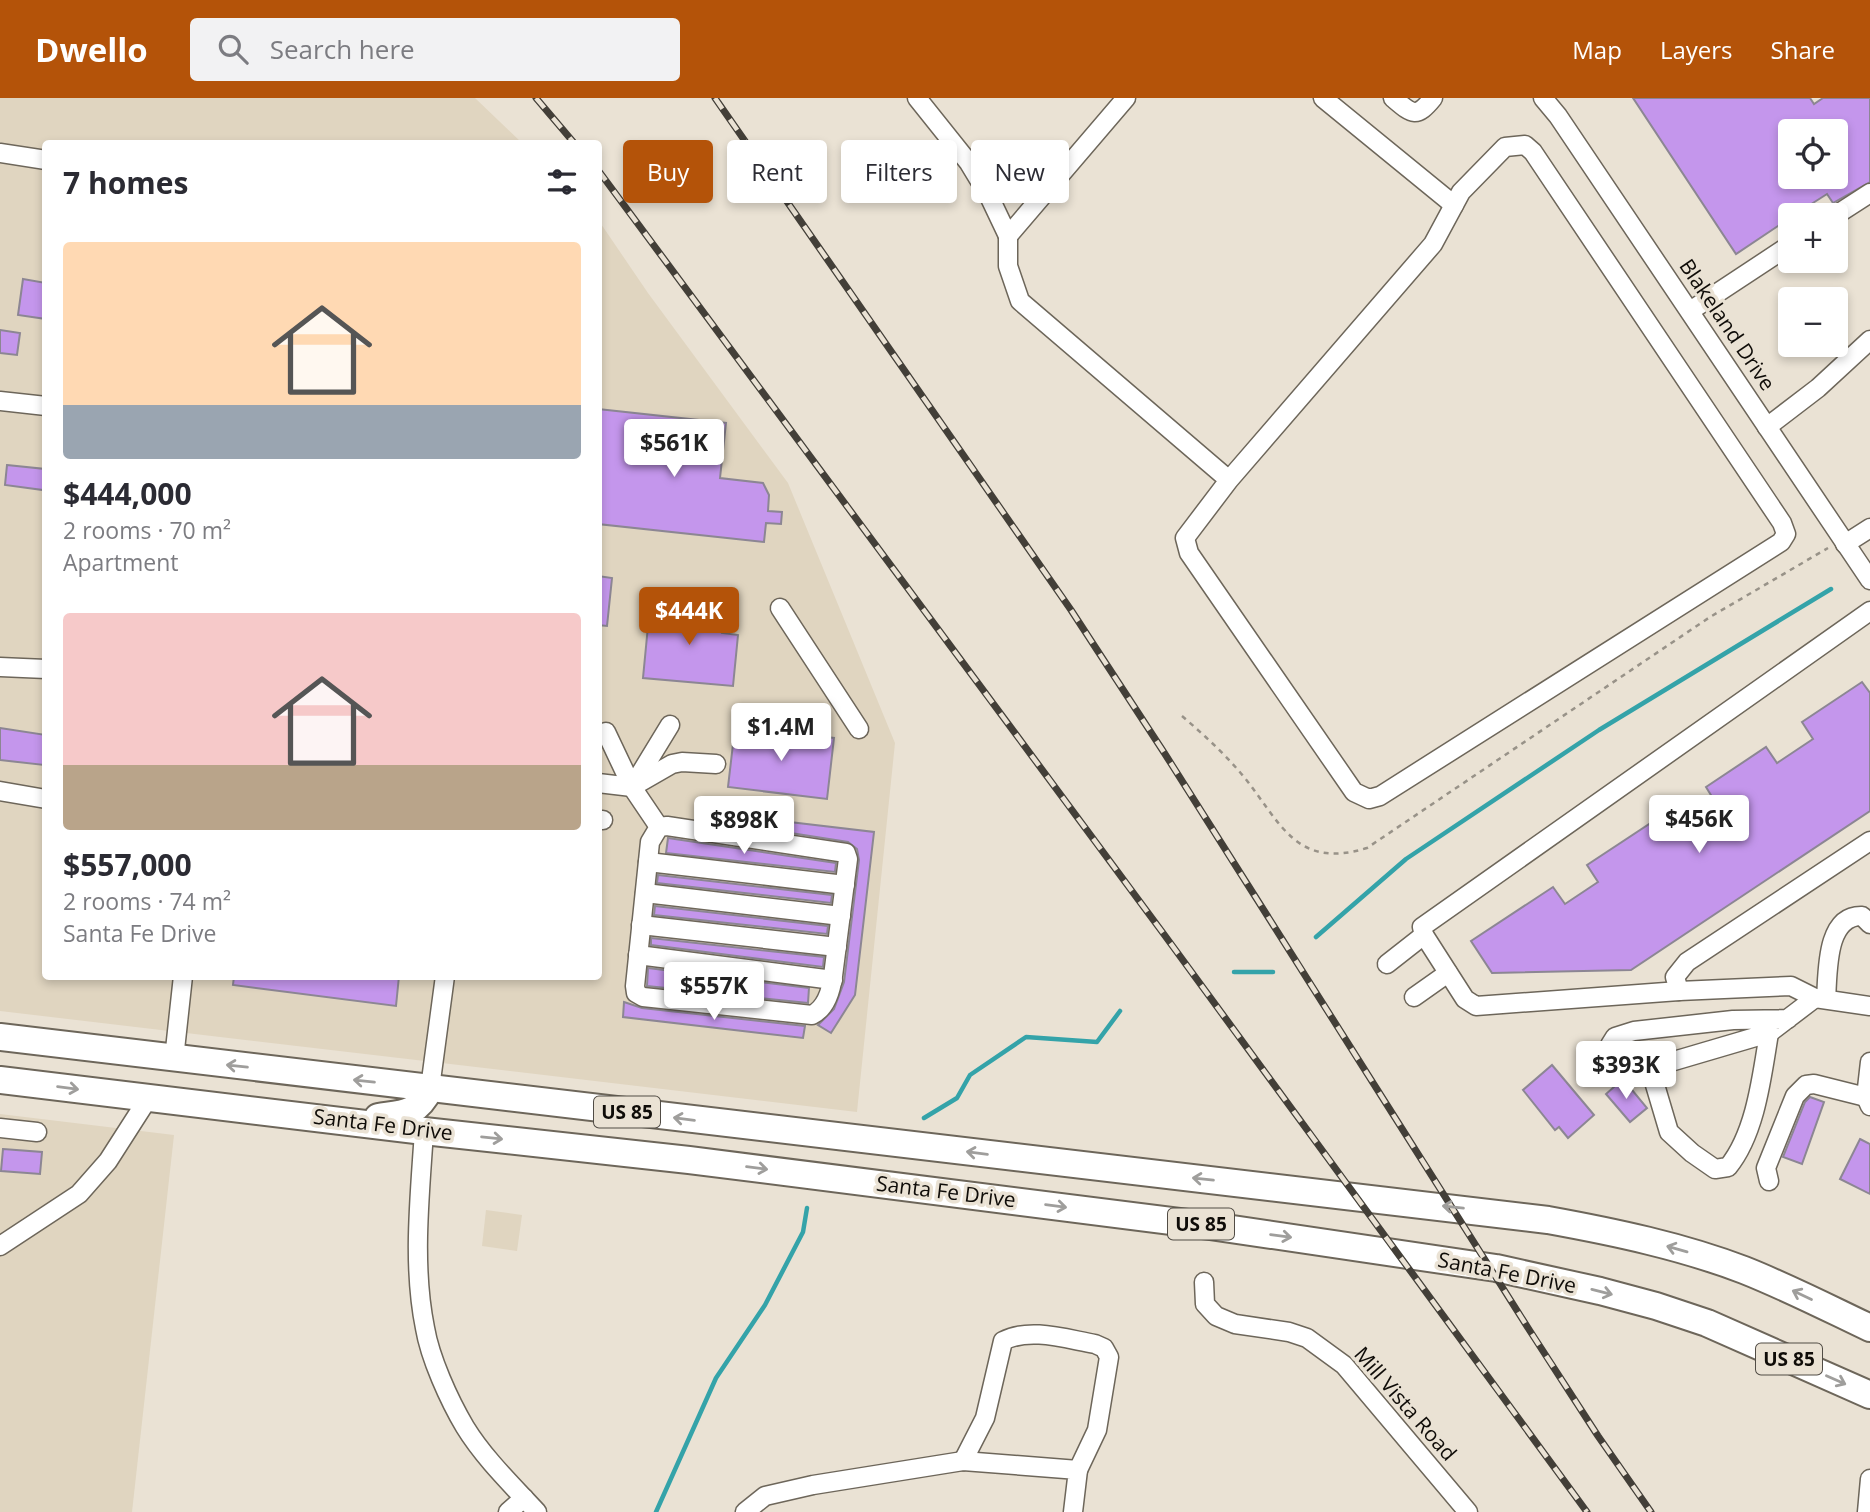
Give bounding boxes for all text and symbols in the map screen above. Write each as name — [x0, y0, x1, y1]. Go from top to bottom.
search box — [190, 18, 680, 81]
text: Dwello — [35, 27, 148, 72]
icon: search — [214, 30, 252, 68]
text: Search here — [270, 31, 415, 67]
text: Map — [1572, 33, 1622, 66]
text: Layers — [1660, 33, 1733, 66]
text: Share — [1771, 33, 1835, 66]
map controls — [1778, 119, 1848, 357]
button: locate — [1778, 119, 1848, 189]
chip: Buy — [623, 140, 713, 203]
chip: Rent — [727, 140, 827, 203]
chip: Filters — [841, 140, 957, 203]
chip: New — [971, 140, 1069, 203]
text: 7 homes — [63, 162, 188, 203]
icon: filters — [543, 163, 581, 201]
button: + — [1778, 203, 1848, 273]
street label: Blakeland Drive — [1673, 253, 1782, 396]
icon: home — [259, 287, 385, 413]
button: − — [1778, 287, 1848, 357]
pin: $561K — [625, 420, 723, 479]
text: $561K — [640, 426, 708, 458]
text: $444,000 — [63, 473, 192, 514]
text: 2 rooms · 70 m² — [63, 514, 231, 546]
text: Apartment — [63, 546, 179, 578]
pin: $444K — [640, 588, 738, 647]
text: $444K — [655, 594, 723, 626]
icon: home — [259, 658, 385, 784]
pin: $1.4M — [732, 704, 830, 763]
text: $1.4M — [747, 710, 815, 742]
pin: $898K — [695, 796, 793, 856]
pin: $456K — [1650, 796, 1748, 855]
text: $456K — [1665, 802, 1733, 834]
text: $898K — [710, 803, 778, 835]
text: $557,000 — [63, 844, 192, 885]
text: 2 rooms · 74 m² — [63, 885, 231, 917]
text: Santa Fe Drive — [63, 917, 217, 949]
pin: $557K — [665, 962, 763, 1022]
text: $557K — [680, 969, 748, 1001]
pin: $393K — [1577, 1042, 1675, 1101]
text: $393K — [1592, 1048, 1660, 1080]
one-way arrow — [226, 1060, 249, 1073]
one-way arrow — [354, 1074, 376, 1087]
one-way arrow — [56, 1081, 79, 1094]
road number: US 85 — [594, 1096, 660, 1128]
street label: Santa Fe Drive — [312, 1102, 454, 1146]
one-way arrow — [673, 1112, 696, 1125]
one-way arrow — [480, 1132, 503, 1145]
one-way arrow — [966, 1146, 989, 1159]
one-way arrow — [745, 1162, 768, 1175]
street label: Santa Fe Drive — [875, 1169, 1017, 1213]
one-way arrow — [1192, 1172, 1215, 1185]
one-way arrow — [1044, 1200, 1066, 1213]
one-way arrow — [1443, 1201, 1465, 1214]
road number: US 85 — [1168, 1208, 1234, 1240]
one-way arrow — [1269, 1230, 1292, 1243]
one-way arrow — [1666, 1241, 1688, 1254]
street label: Santa Fe Drive — [1436, 1245, 1579, 1299]
one-way arrow — [1590, 1286, 1612, 1299]
one-way arrow — [1792, 1288, 1813, 1301]
street label: Mill Vista Road — [1348, 1340, 1463, 1466]
road number: US 85 — [1756, 1344, 1822, 1374]
one-way arrow — [1825, 1374, 1847, 1387]

